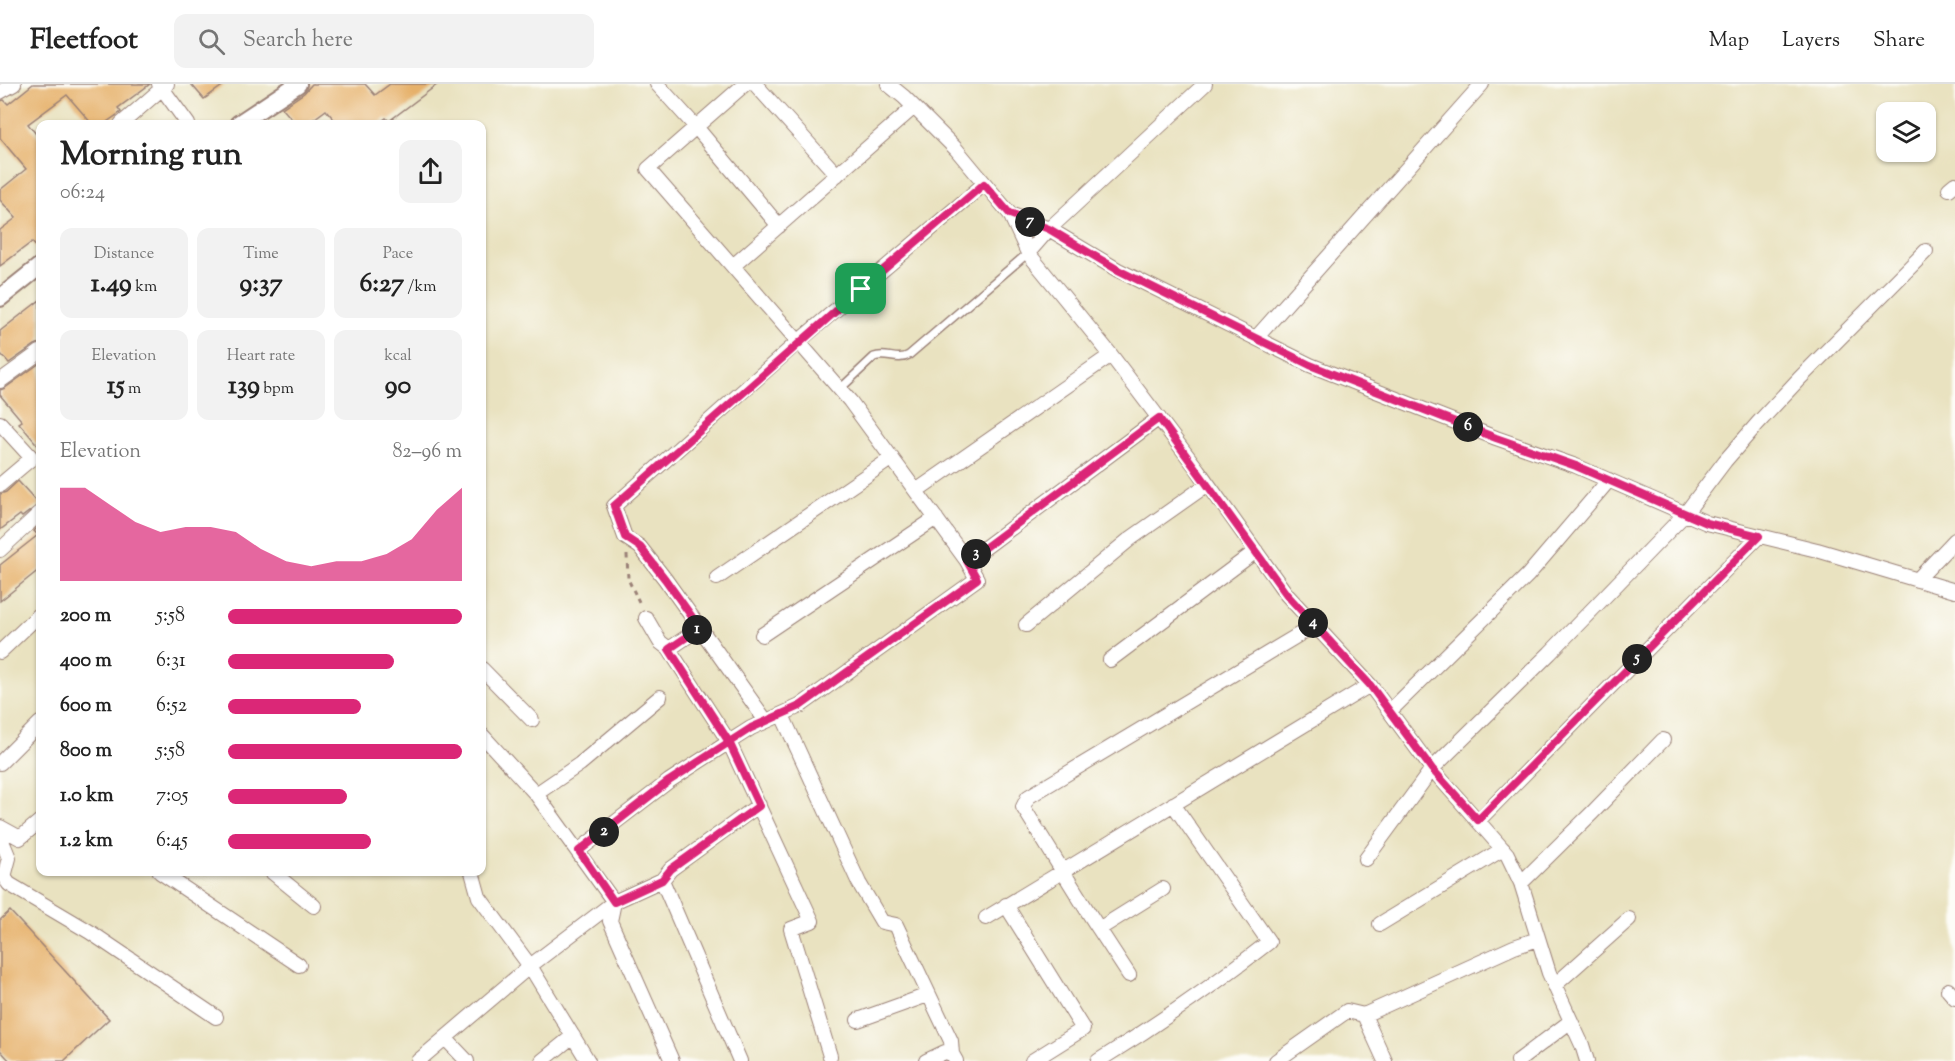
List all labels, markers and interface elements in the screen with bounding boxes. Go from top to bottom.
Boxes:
search box [174,14,594,68]
text: Fleetfoot [30,21,138,61]
icon: search [195,25,228,58]
text: Search here [243,25,353,57]
text: Map [1709,26,1749,56]
text: Layers [1782,26,1840,56]
text: Share [1873,26,1925,56]
map controls [1876,102,1936,162]
button: layers [1876,102,1936,162]
text: Morning run [60,132,242,180]
button: share [399,140,462,203]
text: 06:24 [60,179,105,208]
pin: 7 [1015,207,1045,237]
text: 7 [1026,210,1034,233]
text: Distance [94,243,154,266]
text: Time [243,243,279,266]
text: Pace [383,243,413,266]
pin [835,263,886,314]
text: 1.49 [91,266,132,303]
text: 9:37 [240,266,282,303]
text: 6:27 [360,266,404,303]
icon: arrive [844,272,877,305]
text: km [132,276,157,299]
text: /km [404,276,436,299]
text: Elevation [92,345,156,368]
text: Heart rate [227,345,295,368]
text: kcal [384,345,412,368]
text: 15 [107,368,125,405]
text: 139 [228,368,260,405]
text: 90 [385,368,411,405]
text: m [125,378,141,401]
text: bpm [260,378,294,401]
pin: 6 [1453,412,1483,442]
text: 6 [1464,415,1472,438]
text: Elevation [60,438,141,467]
text: 82–96 m [392,438,462,467]
pin: 3 [961,539,991,569]
text: 3 [973,542,979,565]
text: 200 m [60,602,111,631]
text: 5:58 [156,602,185,631]
pin: 4 [1298,608,1328,638]
text: 4 [1309,611,1317,634]
pin: 1 [682,615,712,645]
text: 1 [694,618,700,641]
pin: 5 [1622,644,1652,674]
text: 400 m [60,647,112,676]
text: 6:31 [156,647,186,676]
text: 5 [1634,647,1640,670]
text: 600 m [60,692,112,721]
text: 6:52 [156,692,187,721]
text: 800 m [60,737,112,766]
text: 5:58 [156,737,185,766]
text: 1.0 km [60,782,114,811]
text: 7:05 [156,782,188,811]
pin: 2 [589,817,619,847]
text: 2 [600,820,608,843]
text: 1.2 km [60,827,113,856]
text: 6:45 [156,827,188,856]

